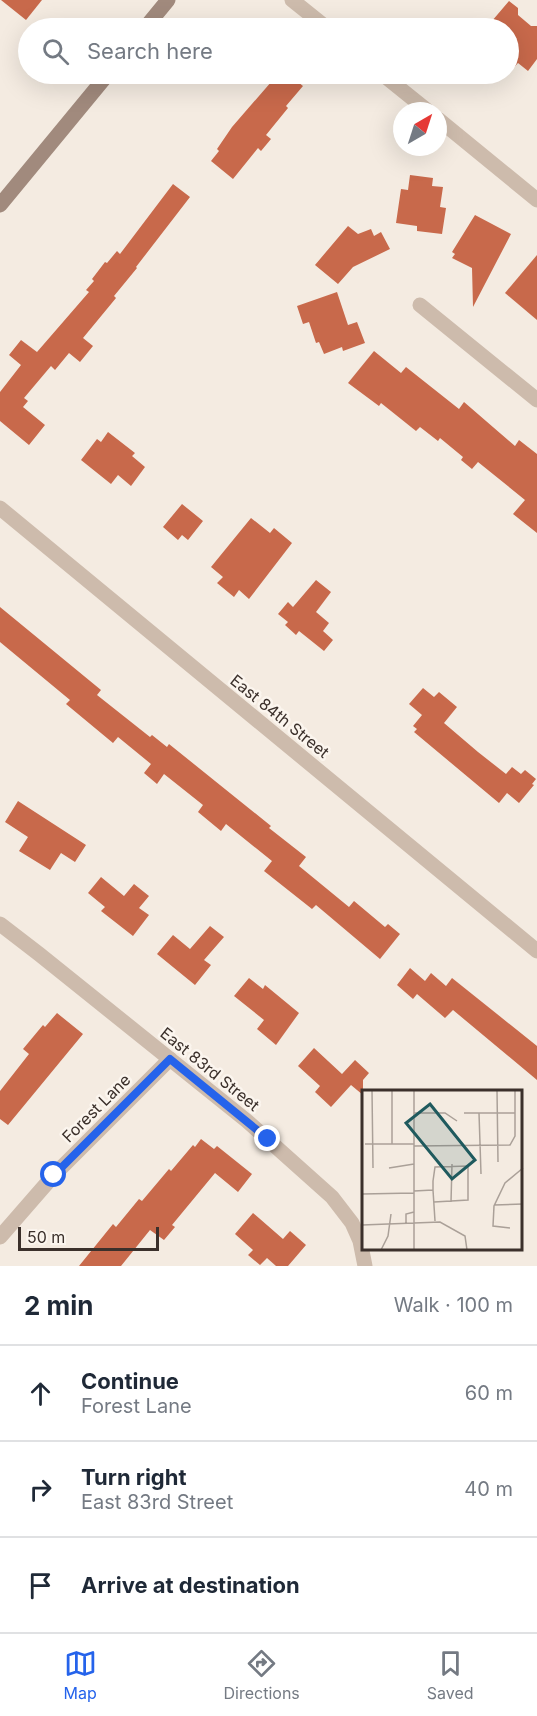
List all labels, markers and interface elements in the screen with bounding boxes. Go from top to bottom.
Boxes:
search box [18,18,519,84]
icon: search [39,35,72,68]
text: Search here [87,38,213,64]
north arrow [393,102,447,156]
street label: East 84th Street [227,670,333,762]
street label: East 83rd Street [156,1023,264,1115]
street label: Forest Lane [58,1070,134,1146]
inset map [362,1090,522,1251]
route end [254,1125,280,1151]
route start [40,1161,66,1187]
scale bar [18,1224,159,1252]
text: 50 m [27,1227,65,1247]
text: 2 min [24,1290,94,1321]
text: Walk · 100 m [394,1293,513,1317]
text: Continue [81,1368,179,1394]
icon: ahead [24,1377,57,1410]
text: 60 m [465,1381,513,1405]
text: Forest Lane [81,1394,192,1418]
text: Turn right [81,1464,187,1490]
icon: right [24,1473,57,1506]
text: 40 m [464,1477,513,1501]
text: East 83rd Street [81,1490,233,1514]
icon: arrive [24,1569,57,1602]
text: Arrive at destination [81,1572,300,1598]
tab: Map [63,1647,97,1703]
tab: Directions [224,1647,300,1703]
tab: Saved [427,1647,474,1703]

